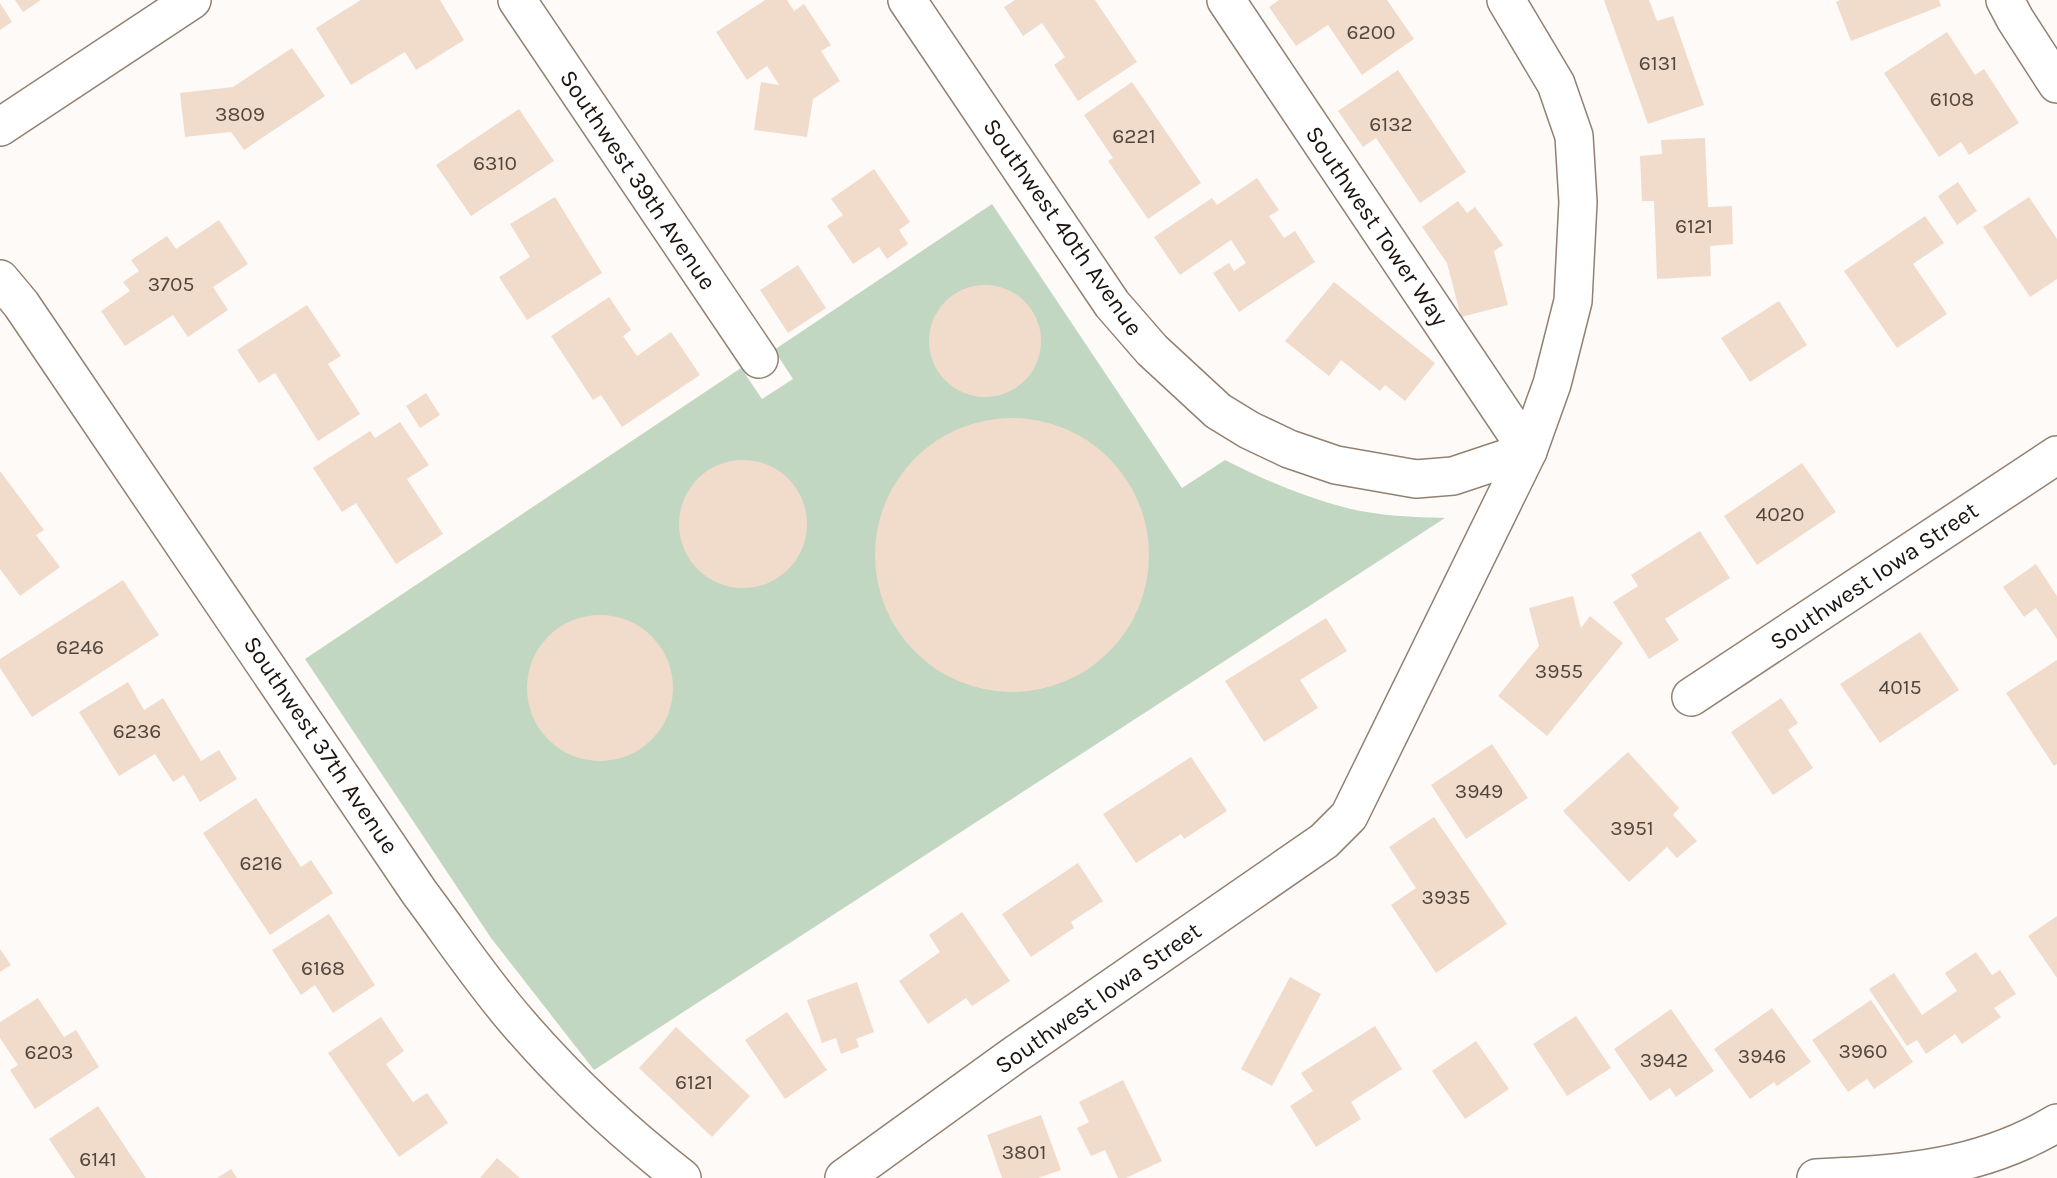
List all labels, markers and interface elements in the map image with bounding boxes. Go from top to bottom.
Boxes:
house number: 6200 [1346,20,1396,44]
house number: 6131 [1639,51,1677,75]
street label: Southwest 39th Avenue [554,65,722,295]
house number: 6108 [1930,87,1974,111]
house number: 3809 [215,102,265,126]
house number: 6132 [1369,112,1413,136]
street label: Southwest 40th Avenue [977,113,1149,341]
street label: Southwest Tower Way [1300,121,1454,331]
house number: 6221 [1112,124,1156,148]
house number: 6310 [473,151,517,175]
house number: 6121 [1675,214,1713,238]
house number: 3705 [148,272,194,296]
street label: Southwest Iowa Street [1765,496,1983,656]
house number: 4020 [1756,502,1804,526]
street label: Southwest 37th Avenue [238,631,404,859]
house number: 6246 [56,635,104,659]
house number: 3955 [1535,659,1583,683]
house number: 4015 [1879,675,1922,699]
house number: 6236 [113,719,161,743]
house number: 3949 [1455,779,1503,803]
house number: 3951 [1610,816,1654,840]
house number: 6216 [239,851,283,875]
house number: 3935 [1422,885,1470,909]
street label: Southwest Iowa Street [990,916,1206,1080]
house number: 6168 [301,956,345,980]
house number: 3960 [1838,1039,1888,1063]
house number: 6203 [24,1040,74,1064]
house number: 3946 [1738,1044,1786,1068]
house number: 3942 [1640,1048,1688,1072]
house number: 6121 [675,1070,713,1094]
house number: 3801 [1002,1140,1046,1164]
house number: 6141 [79,1147,117,1171]

